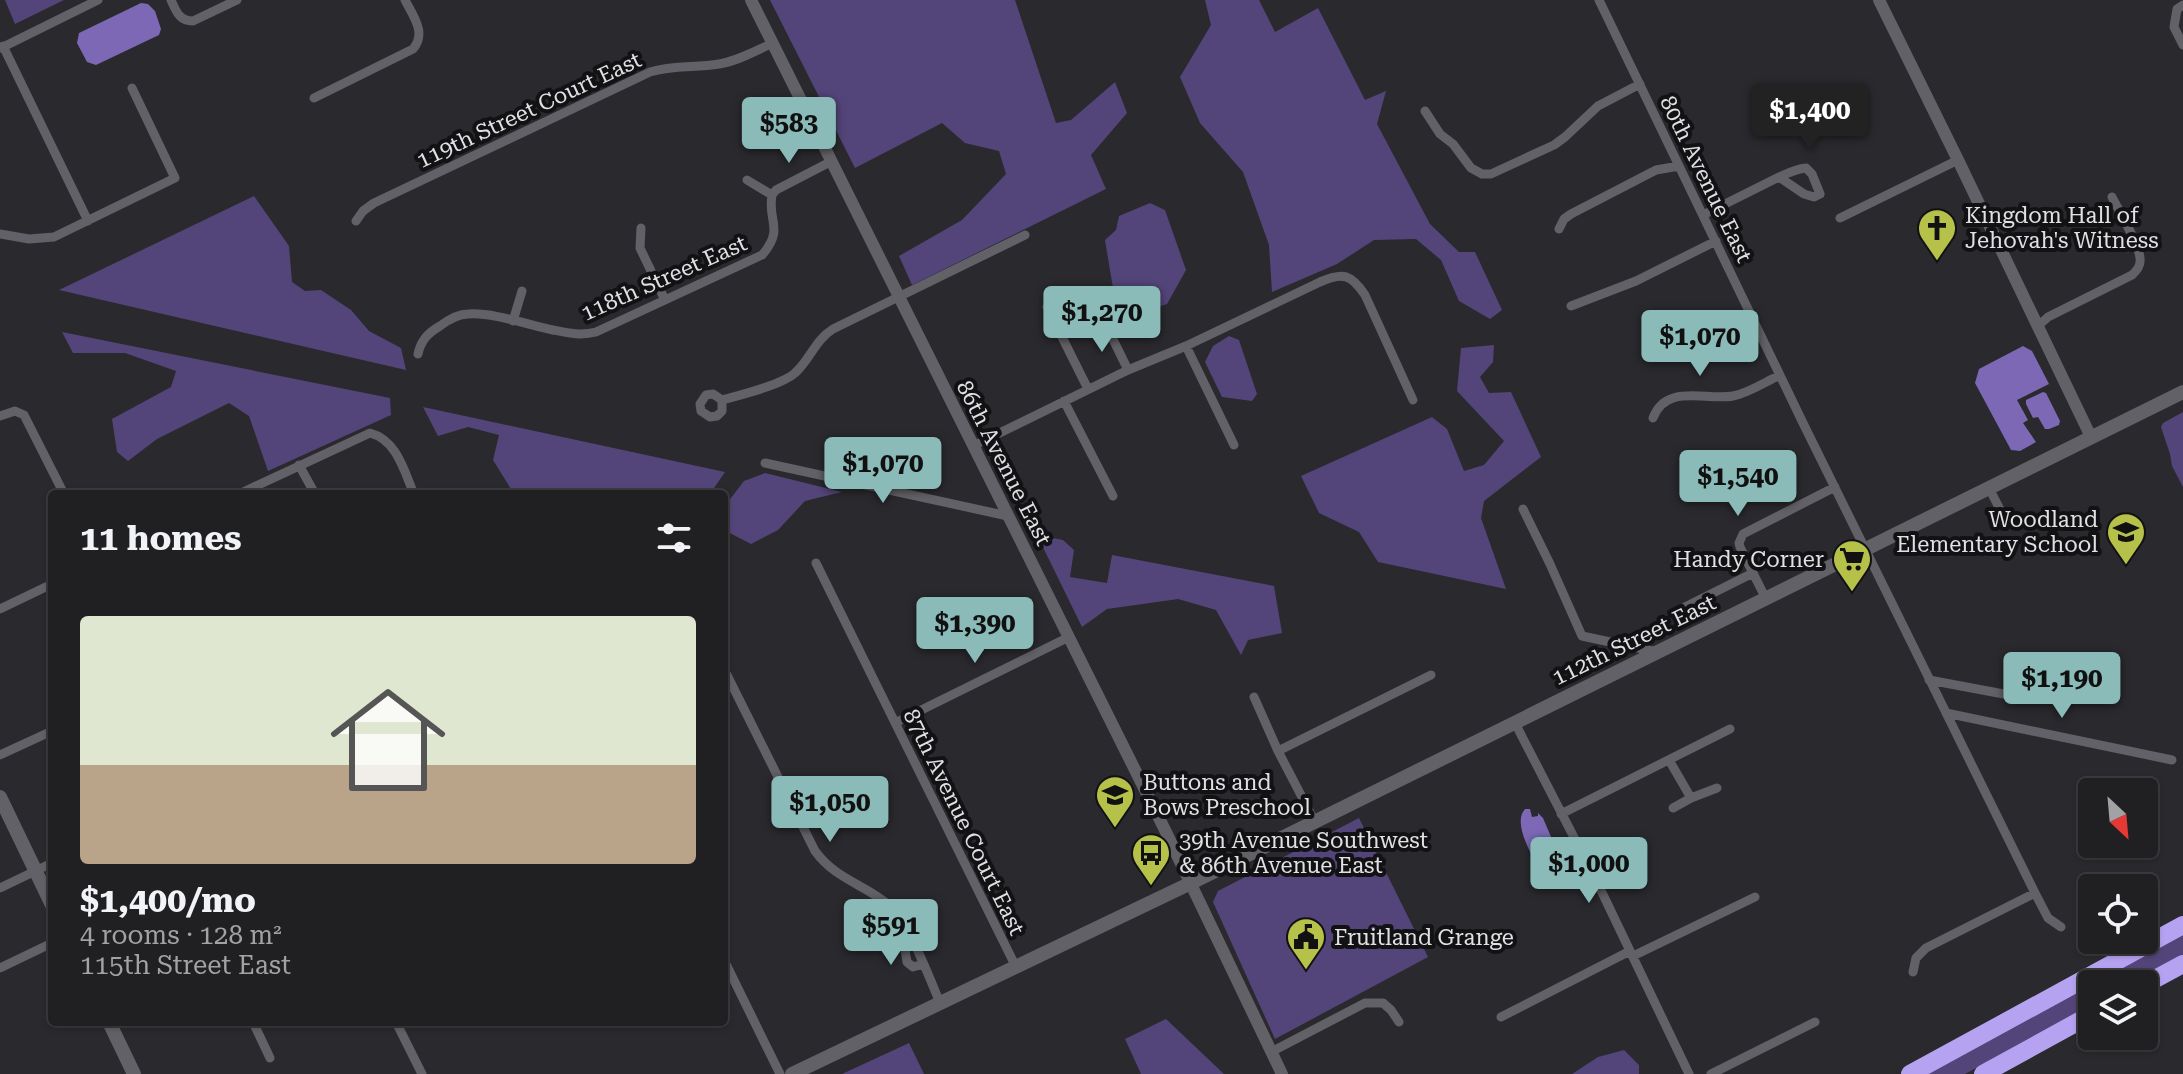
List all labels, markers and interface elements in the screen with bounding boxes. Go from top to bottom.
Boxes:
street label: 119th Street Court East [413,47,645,173]
pin: $1,400 [1745,84,1875,152]
street label: 80th Avenue East [1655,92,1757,266]
text: $1,400 [1769,95,1851,125]
pin: $583 [742,97,836,165]
text: $583 [760,108,818,138]
place label: Kingdom Hall of Jehovah's Witness [1965,203,2159,253]
church icon: Kingdom Hall of Jehovah's Witness [1916,207,1958,262]
street label: 118th Street East [577,230,751,326]
pin: $1,270 [1037,286,1167,354]
text: $1,270 [1061,297,1143,327]
pin: $1,070 [1635,310,1765,378]
text: $1,070 [1659,321,1741,351]
street label: 86th Avenue East [952,376,1056,550]
pin: $1,070 [818,437,948,505]
text: $1,070 [842,448,924,478]
pin: $1,540 [1673,450,1803,518]
text: $1,540 [1697,461,1779,491]
place label: Woodland Elementary School [1896,507,2098,557]
school or university icon: Woodland Elementary School [2105,511,2147,566]
icon: filters [652,516,696,560]
text: 11 homes [80,518,242,558]
supermarket icon: Handy Corner [1831,538,1873,593]
place label: Handy Corner [1673,547,1824,572]
street label: 112th Street East [1548,590,1720,690]
pin: $1,390 [910,597,1040,665]
text: $1,390 [934,608,1016,638]
pin: $1,190 [1997,652,2127,720]
text: $1,190 [2021,663,2103,693]
icon: home [316,668,460,812]
street label: 87th Avenue Court East [898,705,1030,939]
place label: Buttons and Bows Preschool [1143,770,1311,820]
school or university icon: Buttons and Bows Preschool [1094,774,1136,829]
pin: $1,050 [765,776,895,844]
north arrow [2078,778,2158,858]
map controls [2078,778,2158,1050]
text: $1,050 [789,787,871,817]
place label: 39th Avenue Southwest & 86th Avenue East [1179,828,1428,878]
bus stop icon: 39th Avenue Southwest & 86th Avenue East [1130,832,1172,887]
pin: $1,000 [1524,837,1654,905]
text: $1,000 [1548,848,1630,878]
button: locate [2078,874,2158,954]
text: $1,400/mo [80,880,256,920]
pin: $591 [844,899,938,967]
text: $591 [862,910,920,940]
public building icon: Fruitland Grange [1285,916,1327,971]
text: 4 rooms · 128 m² [80,920,282,950]
place label: Fruitland Grange [1334,925,1514,950]
text: 115th Street East [80,950,291,980]
button: layers [2078,970,2158,1050]

